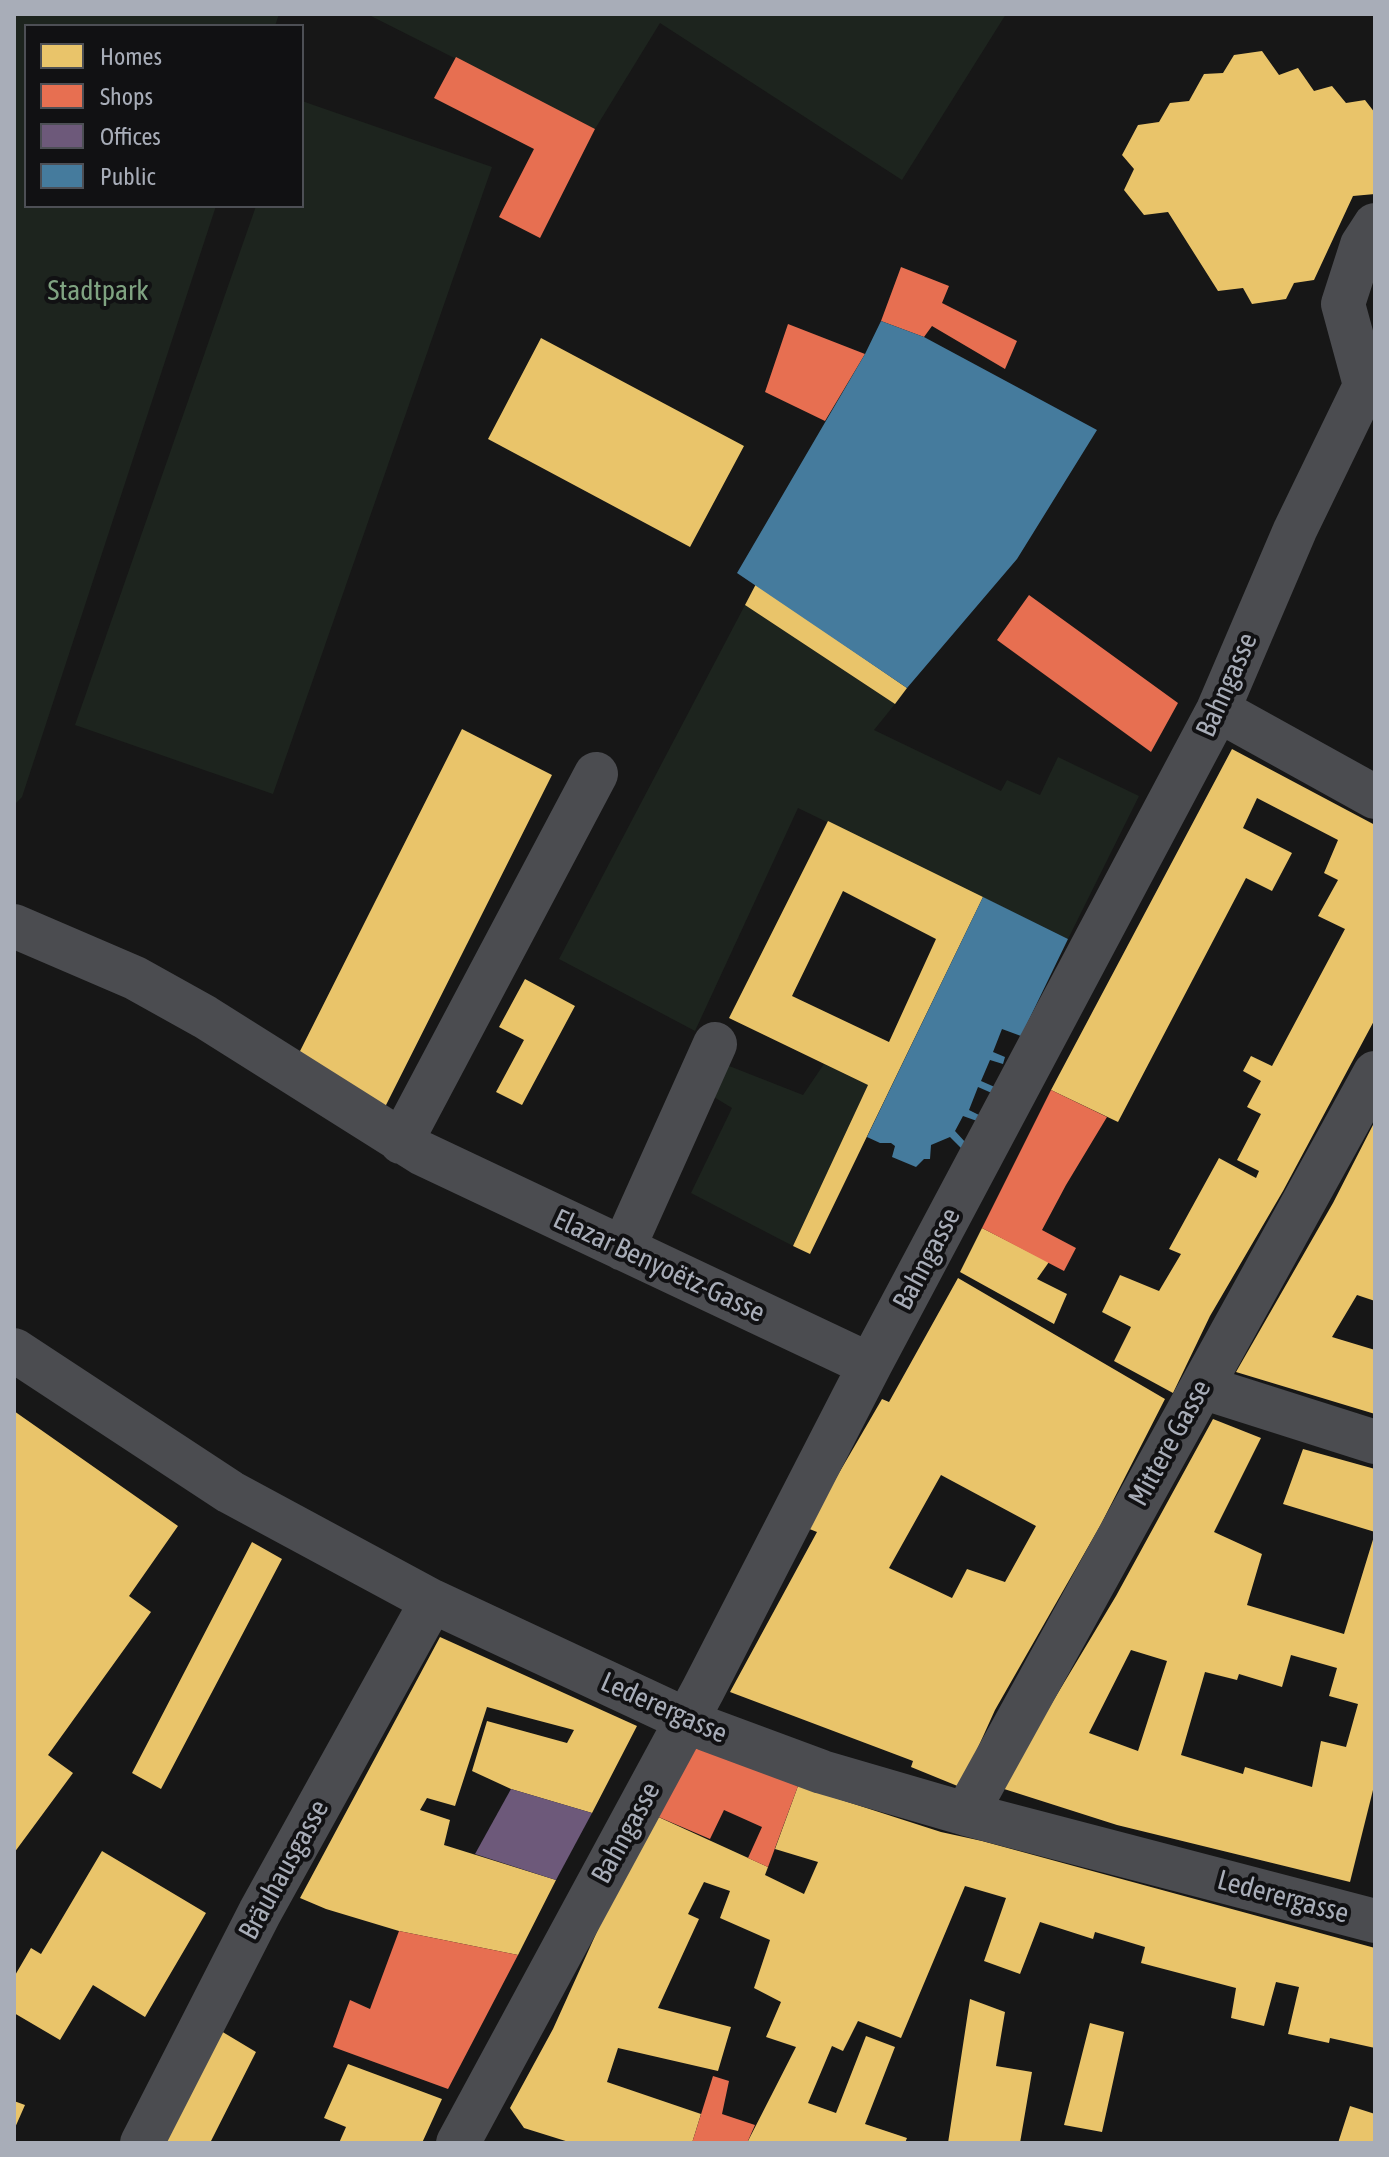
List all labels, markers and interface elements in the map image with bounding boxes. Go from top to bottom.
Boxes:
legend [24,24,304,208]
text: Homes [100,43,162,70]
text: Shops [100,83,153,110]
text: Offices [100,123,161,150]
text: Public [100,163,156,190]
park label: Stadtpark [47,274,149,308]
street label: Bahngasse [1189,628,1265,742]
street label: Elazar Benyoëtz-Gasse [548,1202,770,1330]
street label: Bahngasse [886,1202,968,1316]
street label: Mittere Gasse [1122,1374,1218,1512]
street label: Lederergasse [596,1665,732,1751]
street label: Bahngasse [585,1777,667,1889]
street label: Bräuhausgasse [232,1794,336,1946]
street label: Lederergasse [1214,1863,1352,1931]

